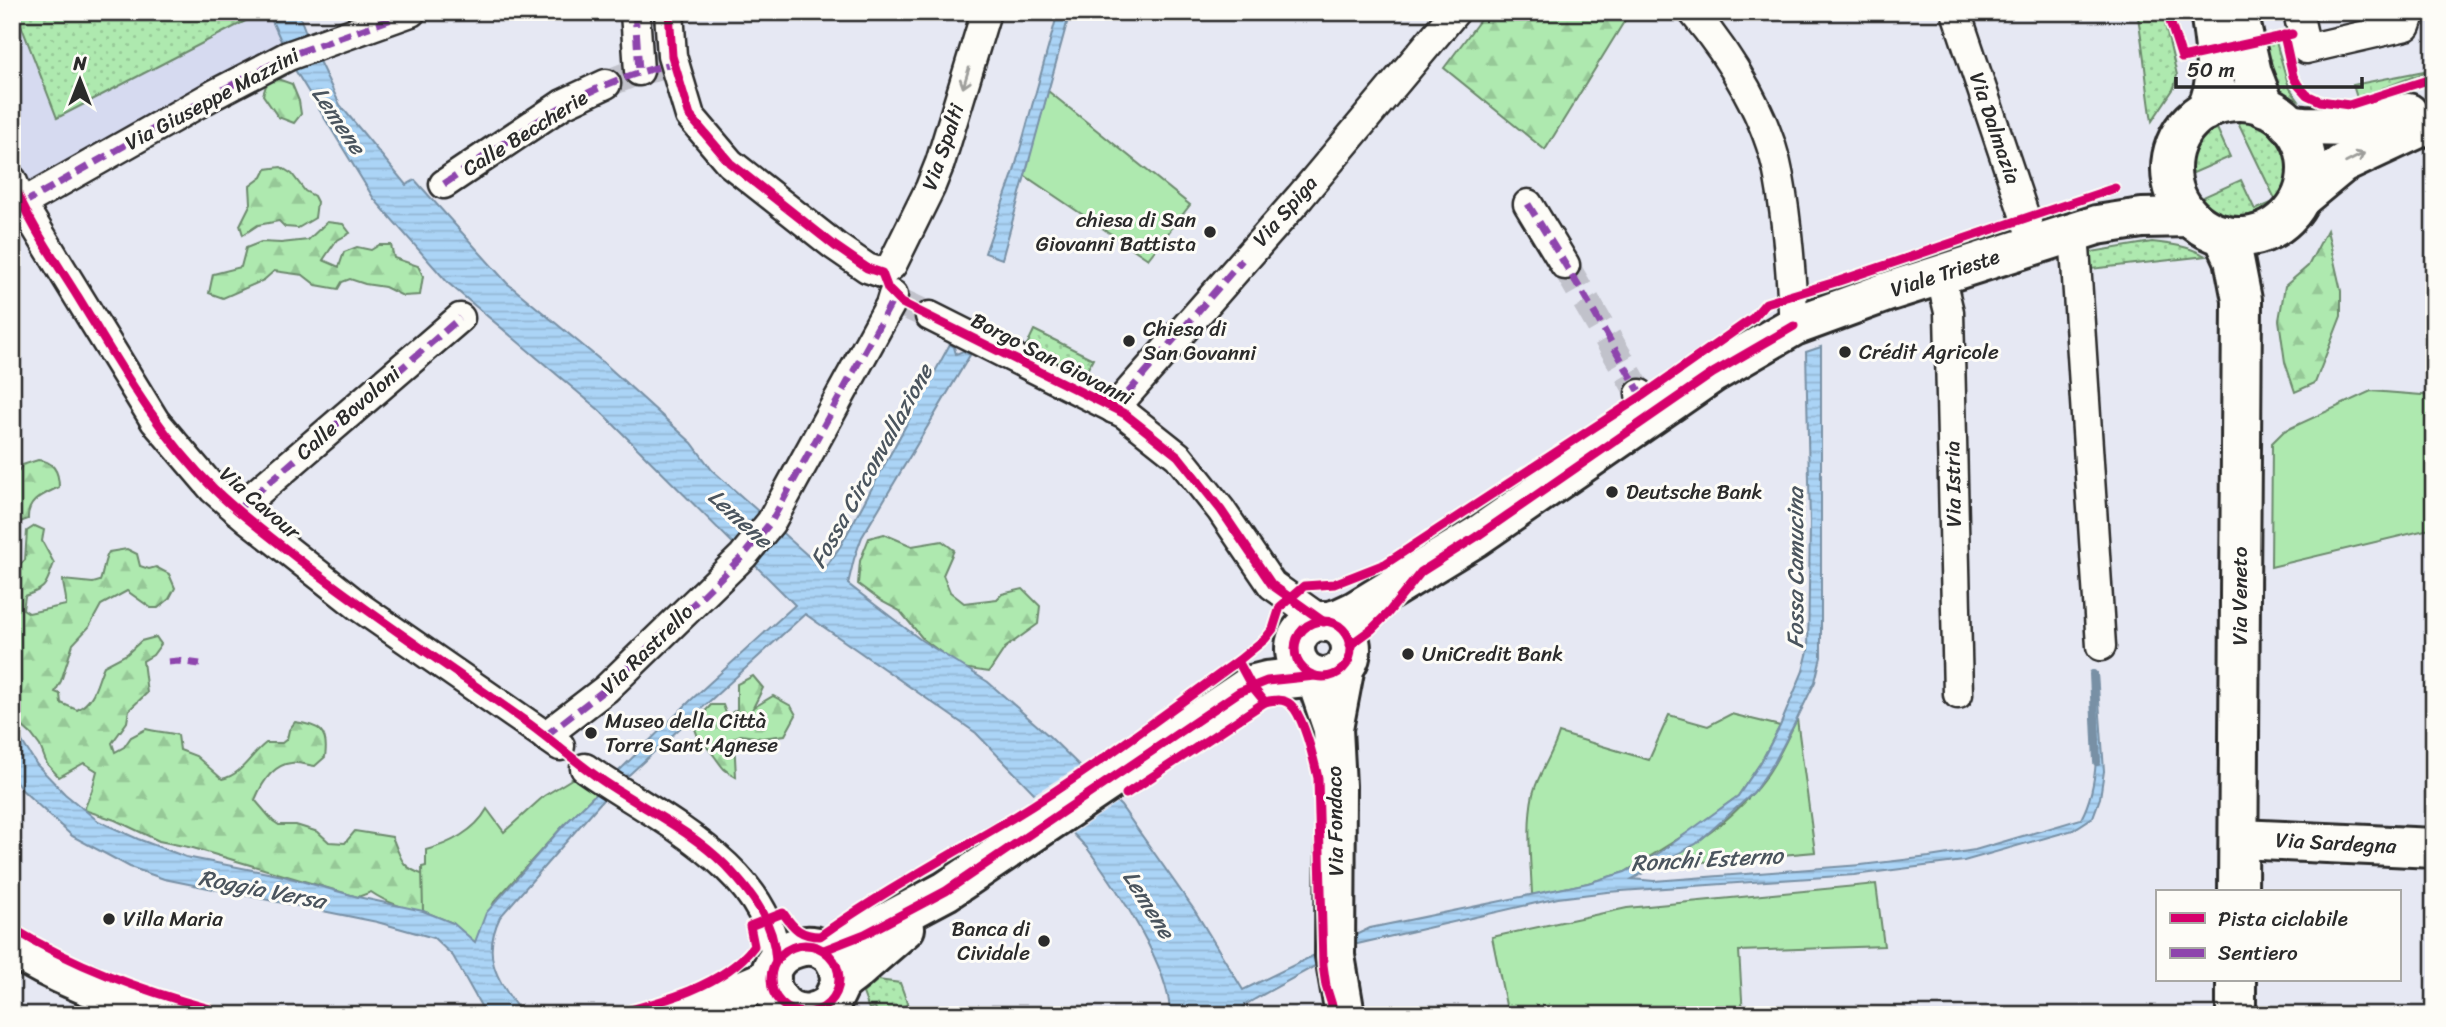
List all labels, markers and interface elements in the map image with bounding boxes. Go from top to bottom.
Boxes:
street label: Via Giuseppe Mazzini [118,36,307,161]
north arrow [46,46,116,116]
scale bar [2176,46,2362,90]
text: N [72,47,87,80]
text: 50 m [2187,51,2235,89]
one-way arrow [958,66,971,88]
street label: Via Dalmazia [1958,67,2032,190]
water label: Lemene [301,78,378,165]
street label: Calle Beccherie [454,79,596,187]
street label: Via Spalti [910,97,976,195]
one-way arrow [2344,150,2365,164]
street label: Via Spiga [1243,166,1328,256]
place label: chiesa di San Giovanni Battista [1036,201,1196,263]
marker: chiesa di San Giovanni Battista [1202,224,1218,240]
street label: Viale Trieste [1886,238,2004,308]
street label: Borgo San Giovanni [964,302,1141,417]
place label: Chiesa di San Govanni [1143,310,1257,372]
marker: Chiesa di San Govanni [1121,333,1137,349]
place label: Crédit Agricole [1859,333,1999,371]
marker: Crédit Agricole [1837,344,1853,360]
street label: Calle Bovoloni [287,355,410,470]
water label: Fossa Circonvallazione [798,355,946,576]
street label: Via Istria [1933,440,1973,528]
street label: Via Cavour [210,456,311,550]
place label: Deutsche Bank [1626,473,1763,511]
water label: Lemene [698,478,783,560]
marker: Deutsche Bank [1604,484,1620,500]
water label: Fossa Camucina [1775,485,1816,648]
street label: Via Veneto [2221,546,2259,645]
street label: Via Rastrello [591,594,703,704]
place label: UniCredit Bank [1422,635,1563,673]
marker: UniCredit Bank [1400,646,1416,662]
place label: Museo della Città Torre Sant'Agnese [605,702,778,764]
marker: Museo della Città Torre Sant'Agnese [583,725,599,741]
street label: Via Fondaco [1315,765,1355,876]
street label: Via Sardegna [2275,821,2398,865]
water label: Ronchi Esterno [1630,835,1786,884]
water label: Roggia Versa [195,857,332,922]
water label: Lemene [1111,861,1187,949]
legend [2156,890,2400,982]
place label: Villa Maria [123,900,223,938]
text: Pista ciclabile [2218,900,2348,938]
place label: Banca di Cividale [952,910,1031,972]
marker: Villa Maria [101,911,117,927]
marker: Banca di Cividale [1036,933,1052,949]
text: Sentiero [2218,934,2298,972]

